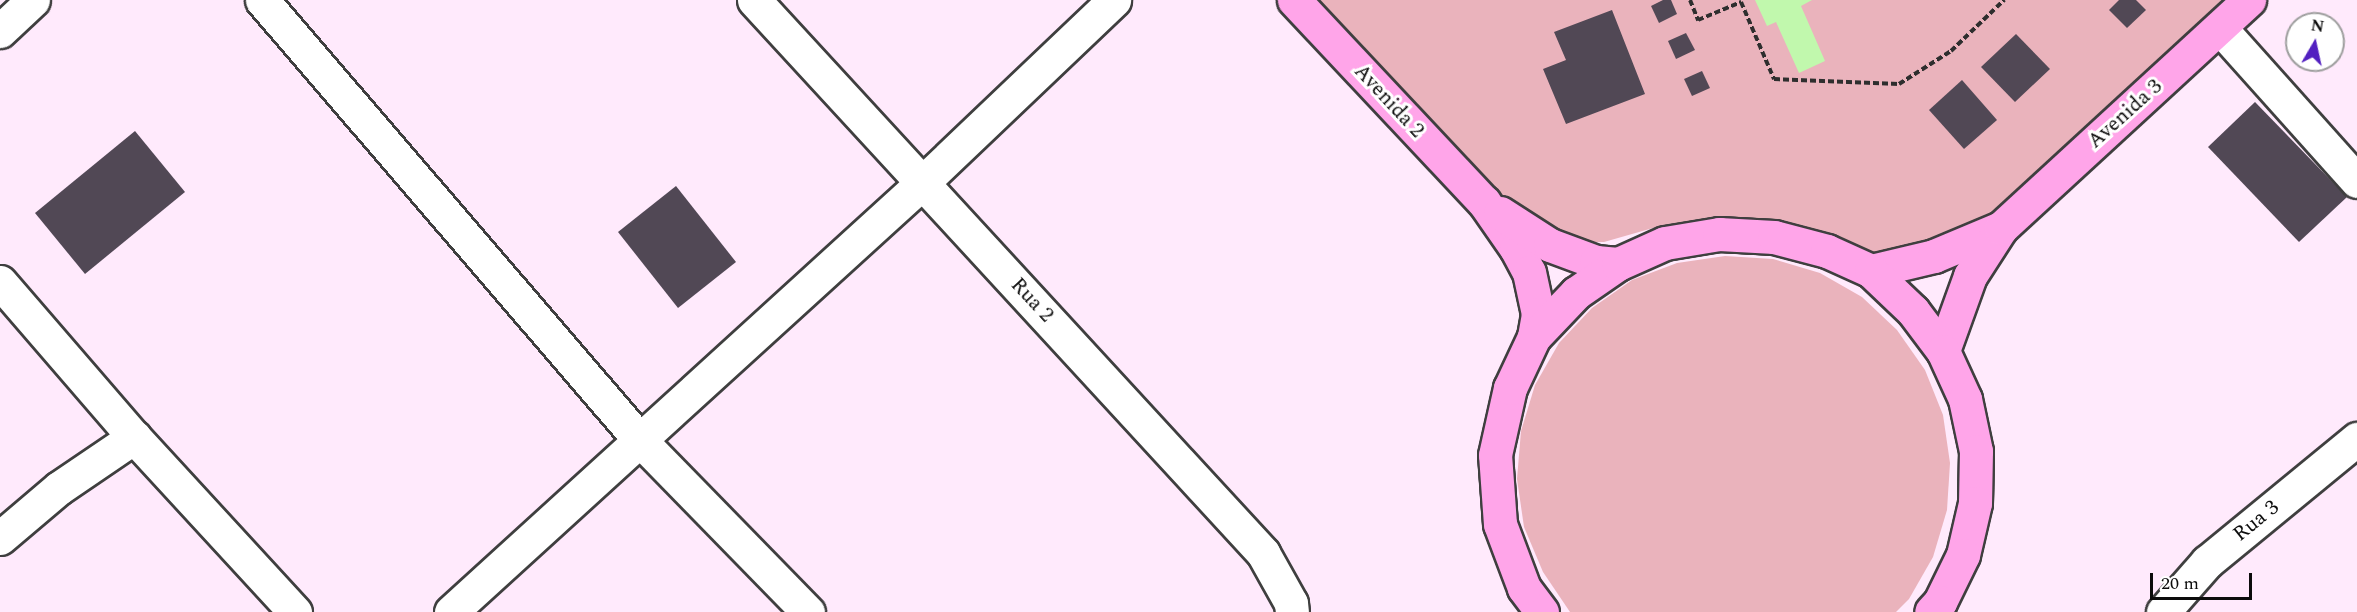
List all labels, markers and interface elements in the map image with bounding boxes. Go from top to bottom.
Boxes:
north arrow [2285,12,2345,72]
text: N [2309,13,2326,39]
street label: Avenida 2 [1349,59,1429,143]
street label: Avenida 3 [2083,74,2167,154]
street label: Rua 2 [1005,273,1059,327]
street label: Rua 3 [2228,495,2284,547]
scale bar [2153,561,2255,599]
text: 20 m [2161,570,2199,597]

